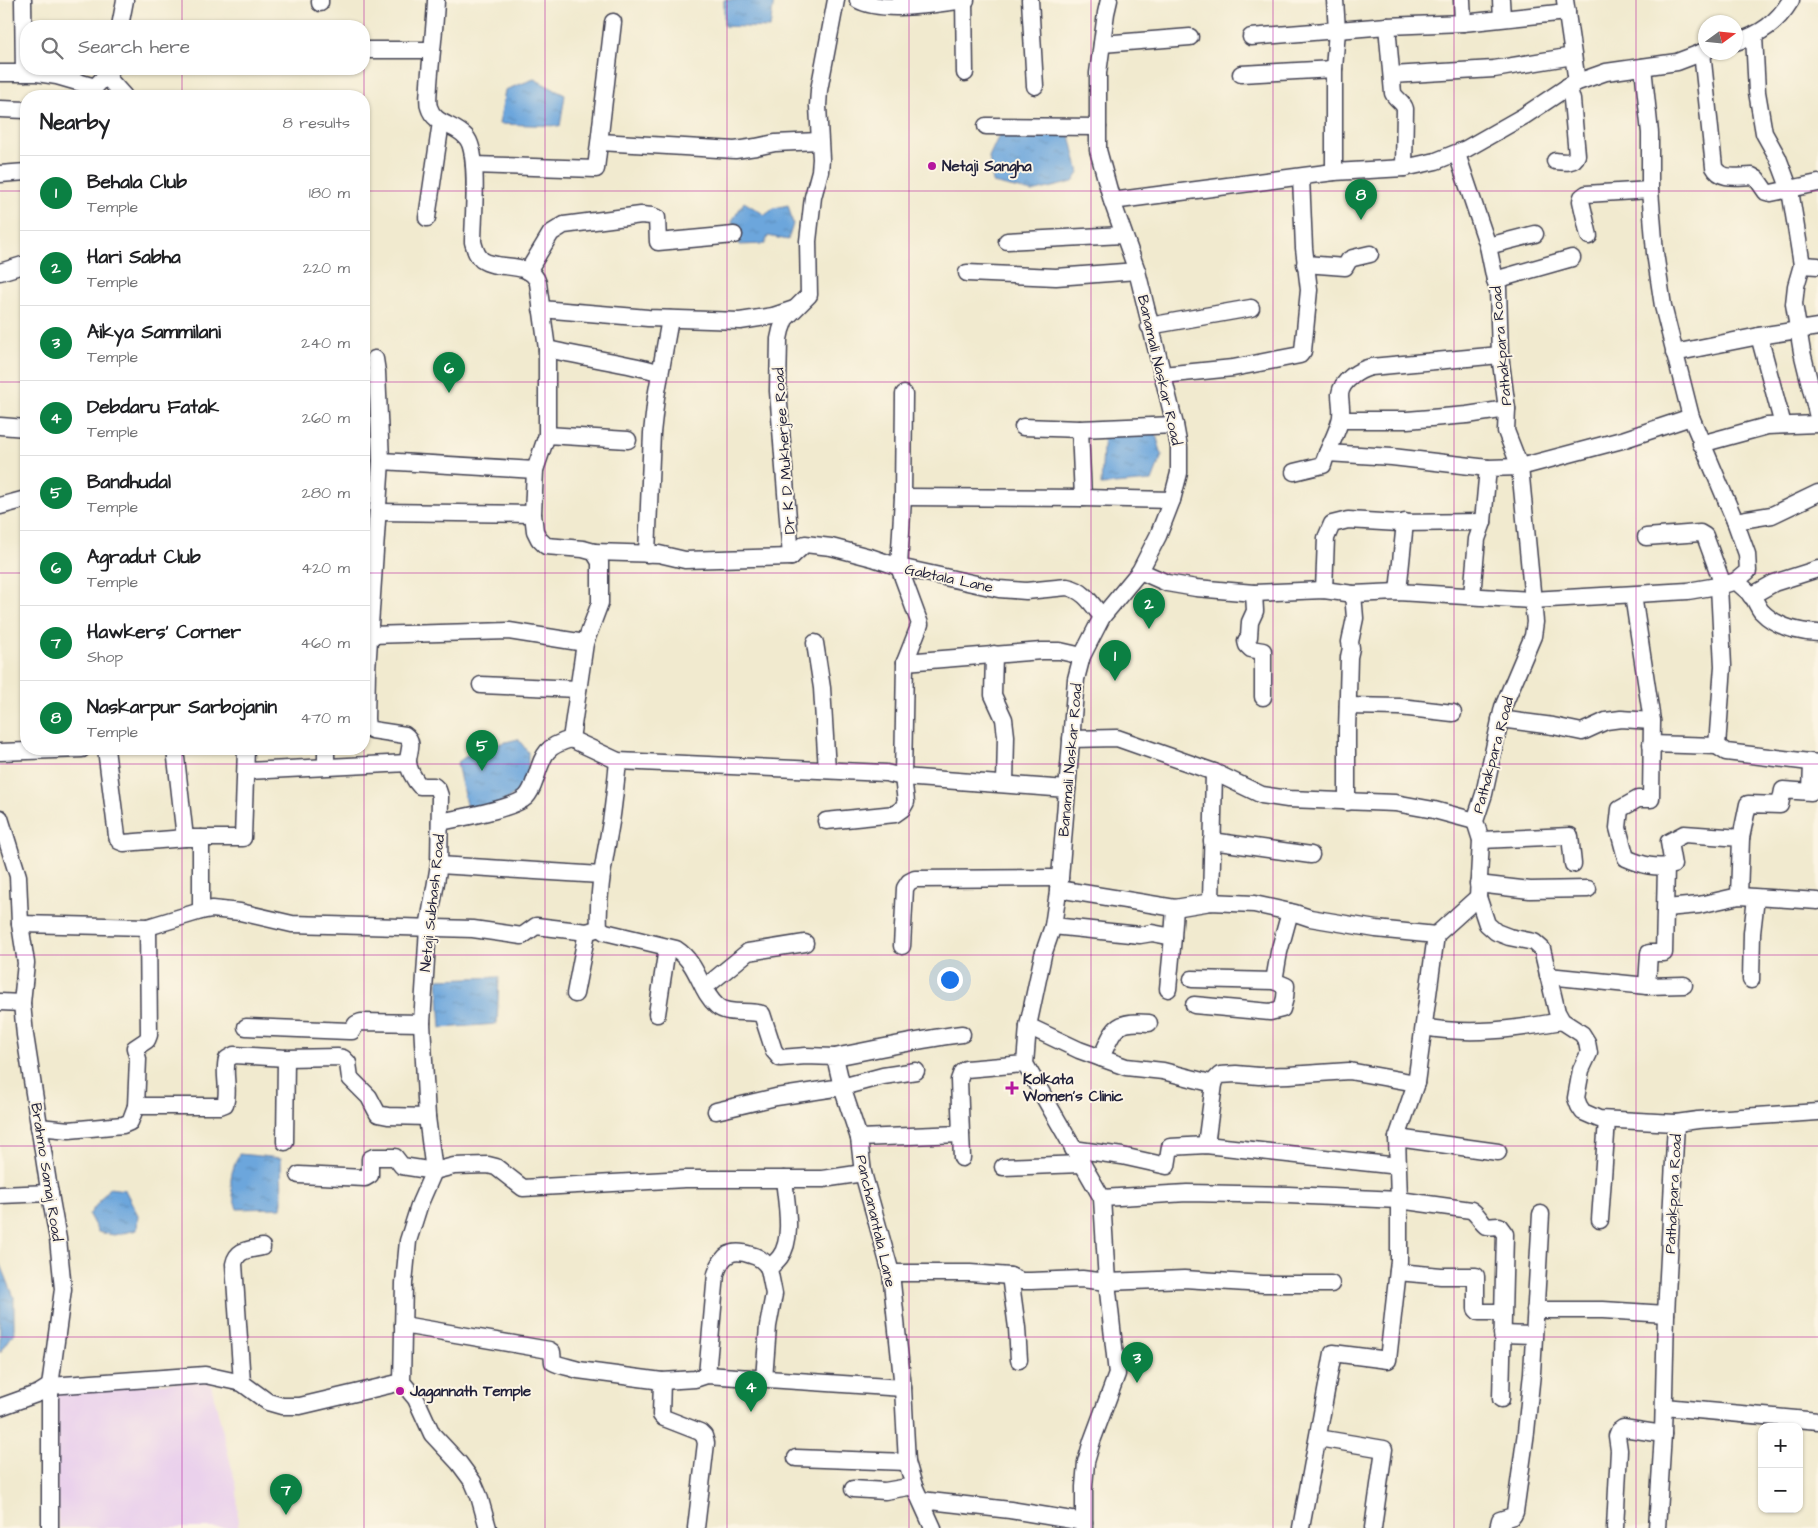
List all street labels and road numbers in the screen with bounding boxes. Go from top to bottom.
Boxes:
street label: Pathakpara Road [1486,285,1517,407]
street label: Banamali Naskar Road [1132,293,1187,448]
street label: Dr K D Mukherjee Road [768,367,801,535]
street label: Gabtala Lane [903,559,995,598]
street label: Banamali Naskar Road [1053,682,1088,837]
street label: Pathakpara Road [1468,694,1519,816]
street label: Netaji Subhash Road [415,833,450,973]
street label: Brahmo Samaj Road [25,1101,68,1243]
street label: Pathakpara Road [1660,1133,1687,1254]
street label: Panchanantala Lane [850,1153,901,1289]

